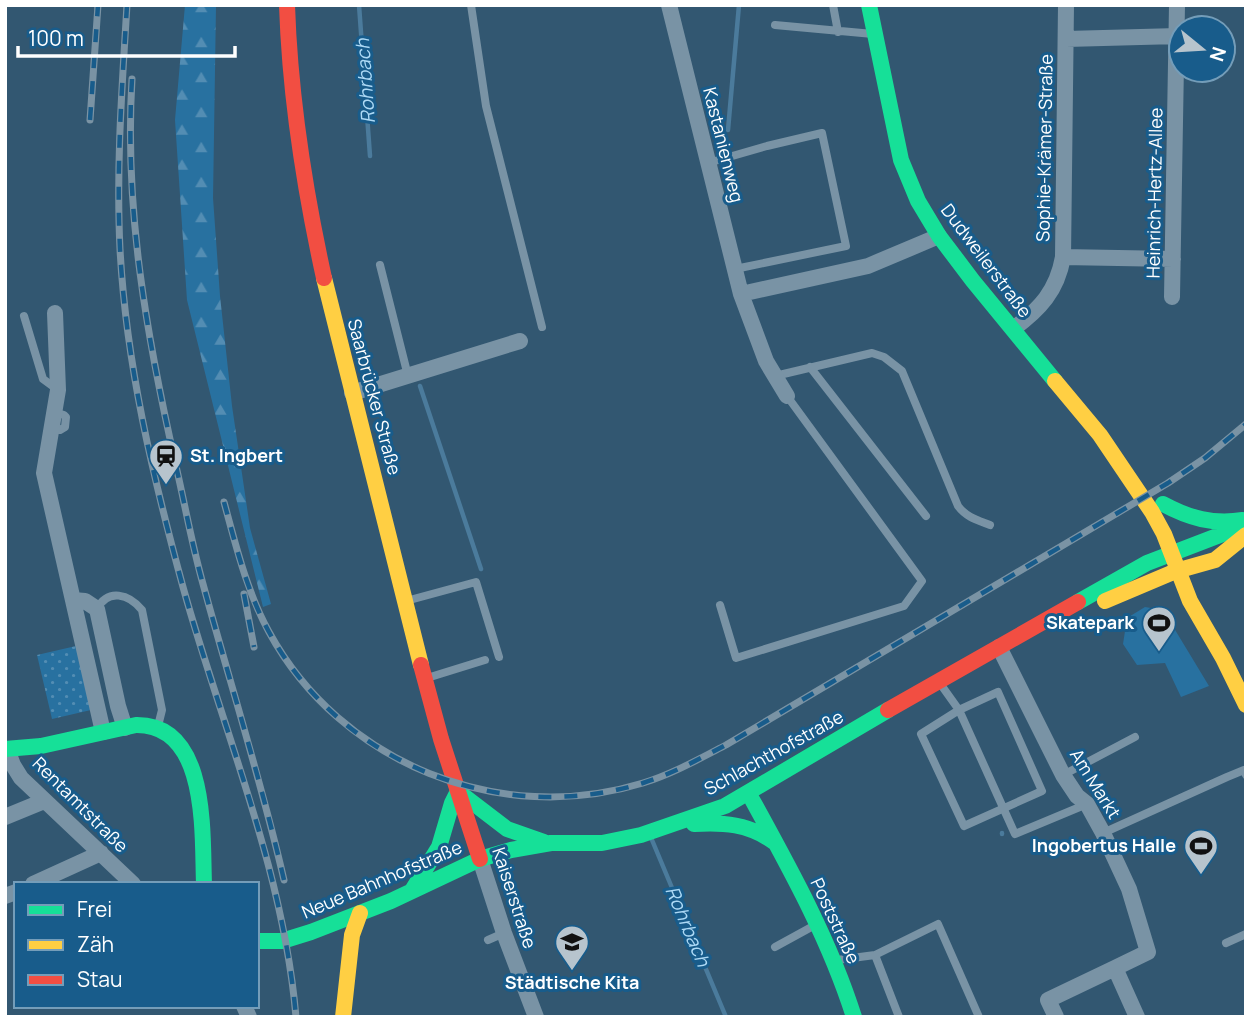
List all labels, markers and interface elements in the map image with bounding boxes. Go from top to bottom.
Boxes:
scale bar [18,14,234,58]
north arrow [1167,14,1237,84]
text: 100 m [28,24,84,52]
water label: Rohrbach [349,37,381,124]
text: N [1204,44,1233,65]
street label: Sophie-Krämer-Straße [1030,54,1058,242]
street label: Kastanienweg [698,85,750,205]
street label: Heinrich-Hertz-Allee [1141,107,1167,279]
street label: Dudweilerstraße [936,199,1037,322]
street label: Saarbrücker Straße [343,316,407,477]
station icon: St. Ingbert [147,437,185,486]
place label: St. Ingbert [190,443,283,467]
sports icon: Skatepark [1140,604,1178,653]
place label: Skatepark [1046,610,1135,634]
street label: Schlachthofstraße [700,704,847,800]
street label: Am Markt [1065,744,1127,823]
street label: Rentamtstraße [28,751,134,857]
sports icon: Ingobertus Halle [1182,827,1220,876]
place label: Ingobertus Halle [1032,833,1176,857]
street label: Neue Bahnhofstraße [298,834,465,924]
street label: Kaiserstraße [487,844,543,951]
street label: Poststraße [806,874,866,967]
legend [14,882,259,1008]
water label: Rohrbach [659,882,717,971]
text: Frei [77,895,112,923]
school or university icon: Städtische Kita [553,923,591,972]
text: Zäh [77,930,114,958]
text: Stau [77,965,123,993]
place label: Städtische Kita [505,970,639,994]

